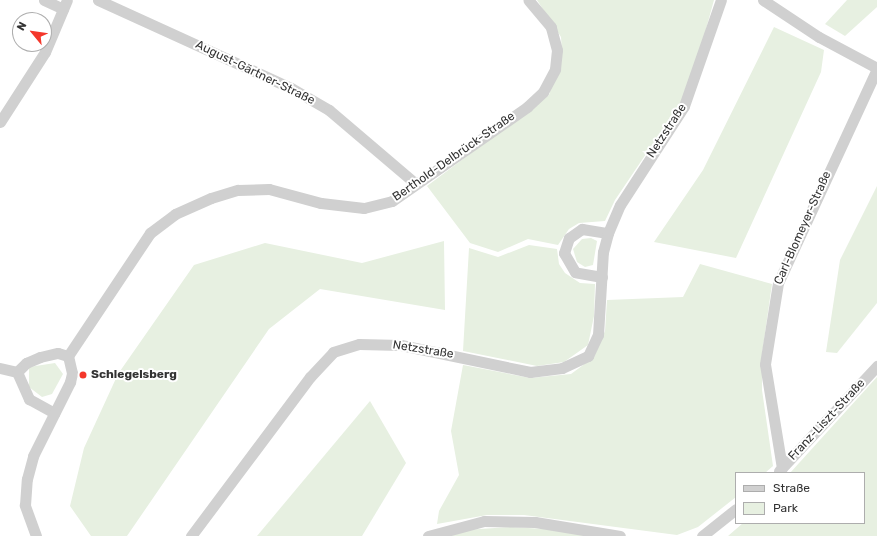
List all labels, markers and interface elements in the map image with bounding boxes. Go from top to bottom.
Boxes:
north arrow [12,12,52,52]
text: N [14,20,30,33]
street label: August-Gärtner-Straße [193,38,317,108]
street label: Netzstraße [644,101,690,161]
street label: Berthold-Delbrück-Straße [390,109,518,205]
street label: Carl-Blomeyer-Straße [771,169,835,287]
street label: Netzstraße [392,338,454,362]
place label: Schlegelsberg [91,368,177,382]
marker: Schlegelsberg [78,370,88,380]
street label: Franz-Liszt-Straße [786,376,868,464]
legend [735,472,865,524]
text: Straße [773,481,810,495]
text: Park [773,501,798,515]

